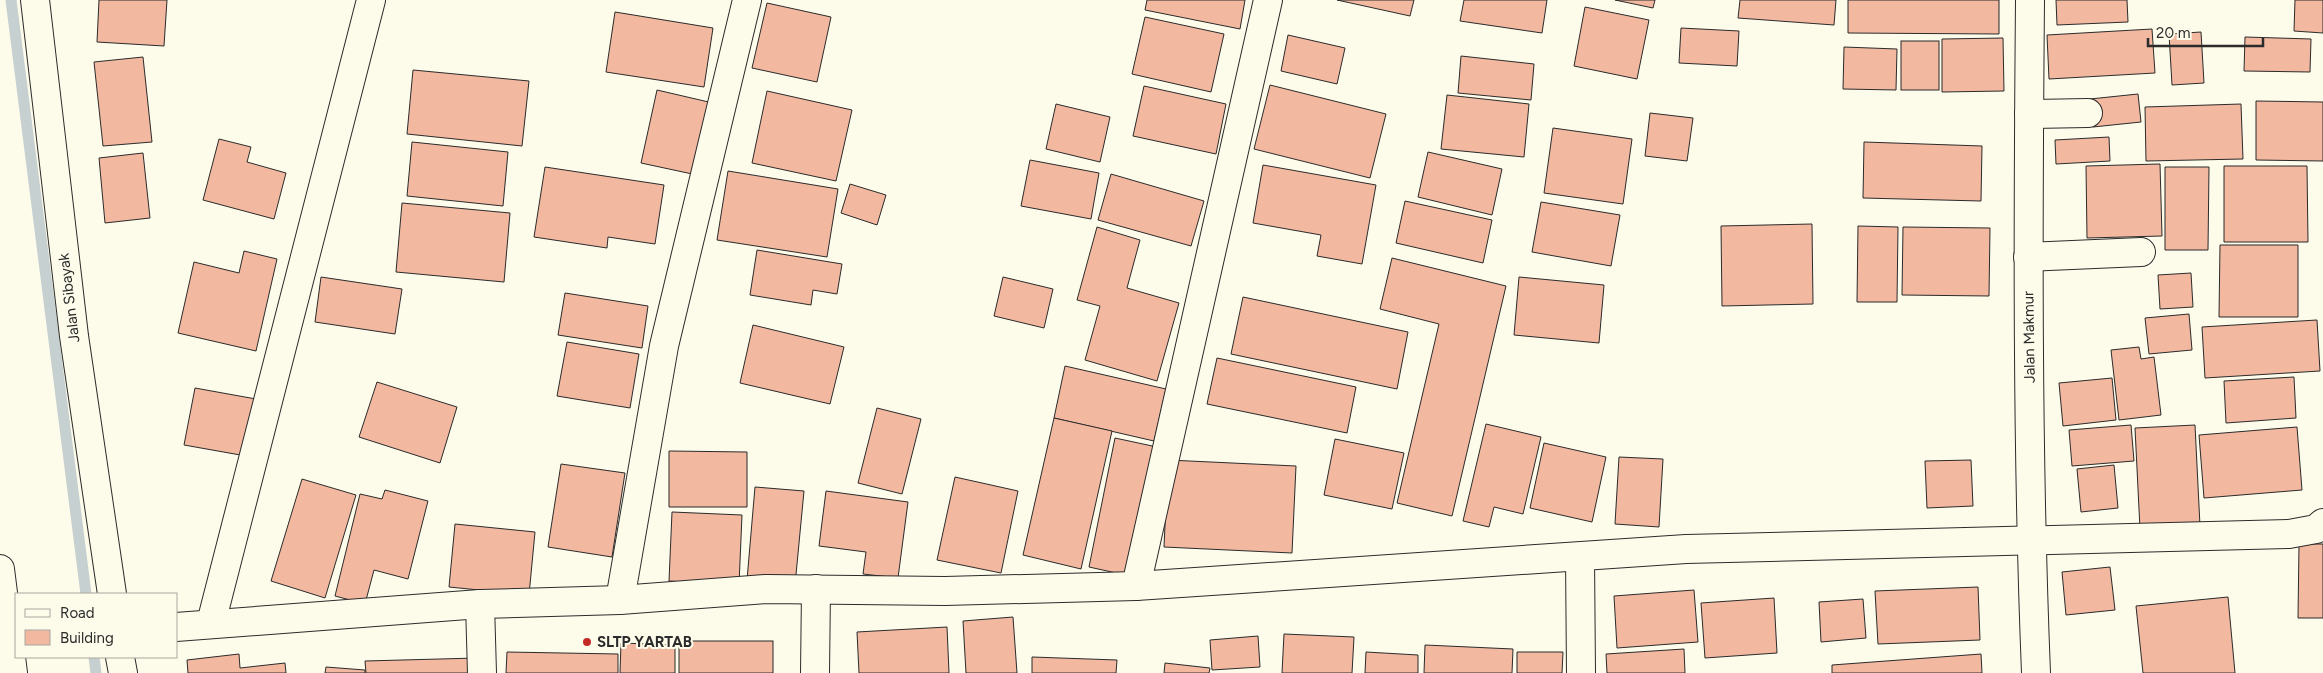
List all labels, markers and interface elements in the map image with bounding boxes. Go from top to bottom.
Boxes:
scale bar [2148,15,2263,47]
text: 20 m [2156,24,2190,42]
street label: Jalan Sibayak [54,251,83,344]
street label: Jalan Makmur [2019,291,2039,383]
legend [15,593,178,658]
text: Road [60,604,95,622]
text: Building [60,629,114,647]
place label: SLTP YARTAB [597,633,692,651]
marker: SLTP YARTAB [581,636,593,648]

